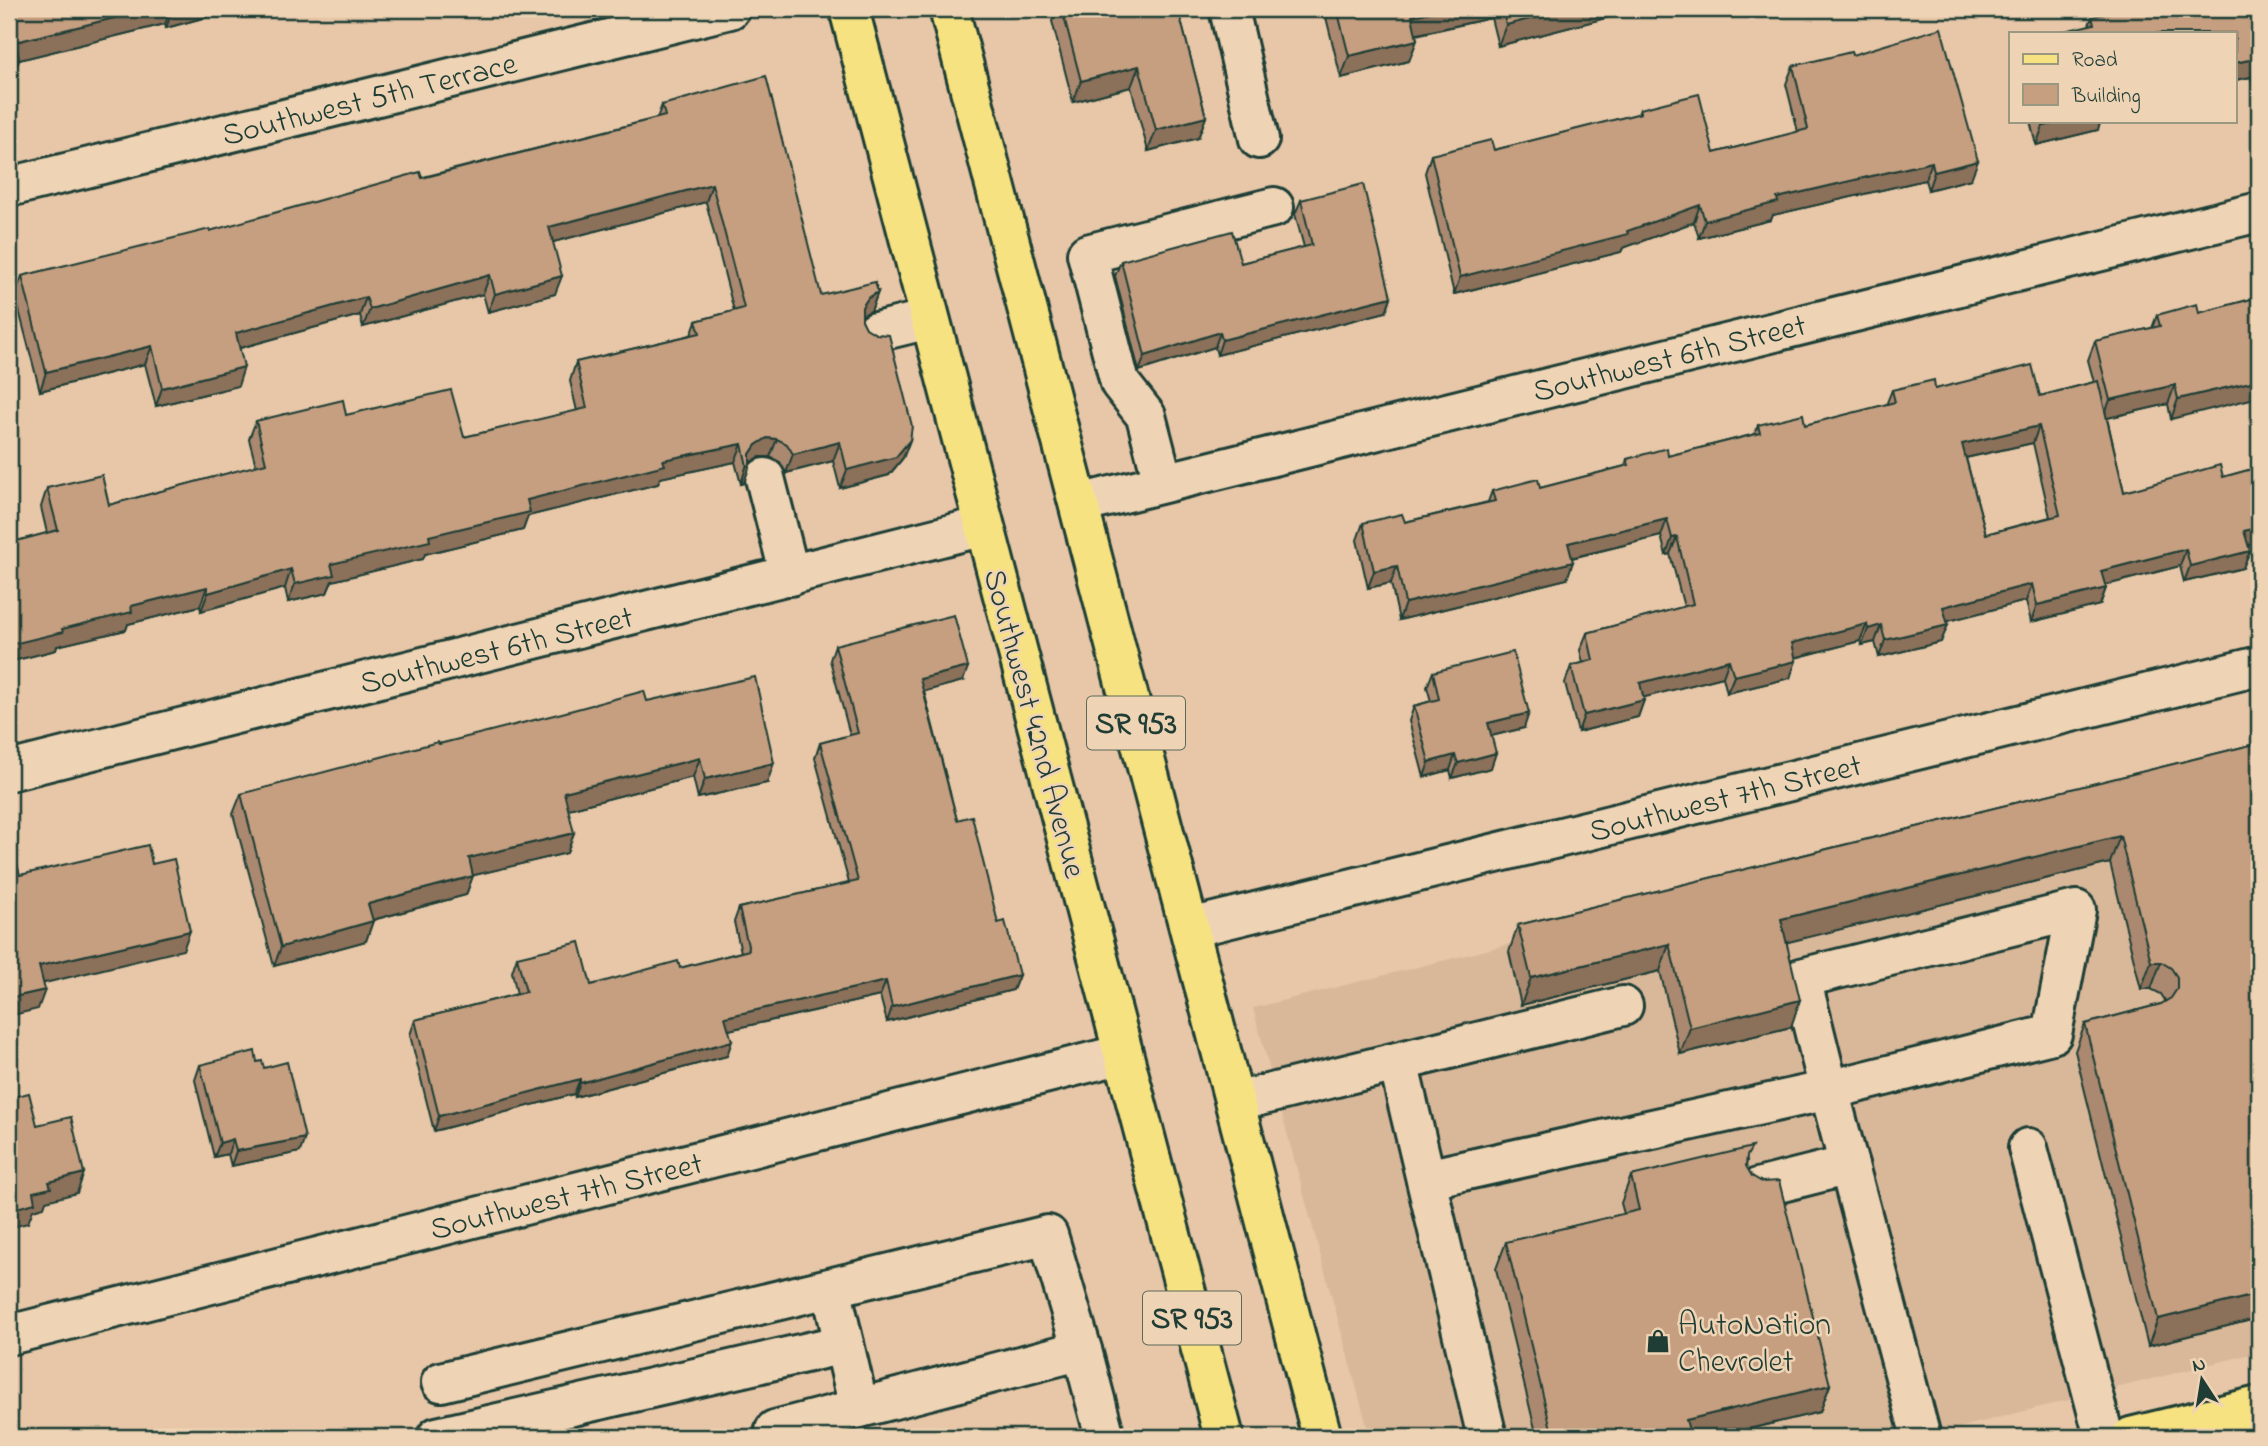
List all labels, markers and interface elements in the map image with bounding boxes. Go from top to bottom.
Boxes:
legend [2009,32,2236,122]
street label: Southwest 5th Terrace [217,42,523,161]
text: Road [2072,46,2118,76]
text: Building [2071,82,2141,114]
street label: Southwest 6th Street [1528,304,1812,417]
street label: Southwest 42nd Avenue [969,564,1097,884]
street label: Southwest 6th Street [355,596,639,709]
road number: SR 953 [1087,696,1185,750]
street label: Southwest 7th Street [1585,744,1867,857]
street label: Southwest 7th Street [426,1142,708,1255]
road number: SR 953 [1143,1292,1241,1344]
place label: AutoNation Chevrolet [1678,1303,1831,1387]
shop icon: AutoNation Chevrolet [1644,1327,1672,1355]
north arrow [2166,1344,2236,1414]
text: N [2190,1351,2208,1380]

